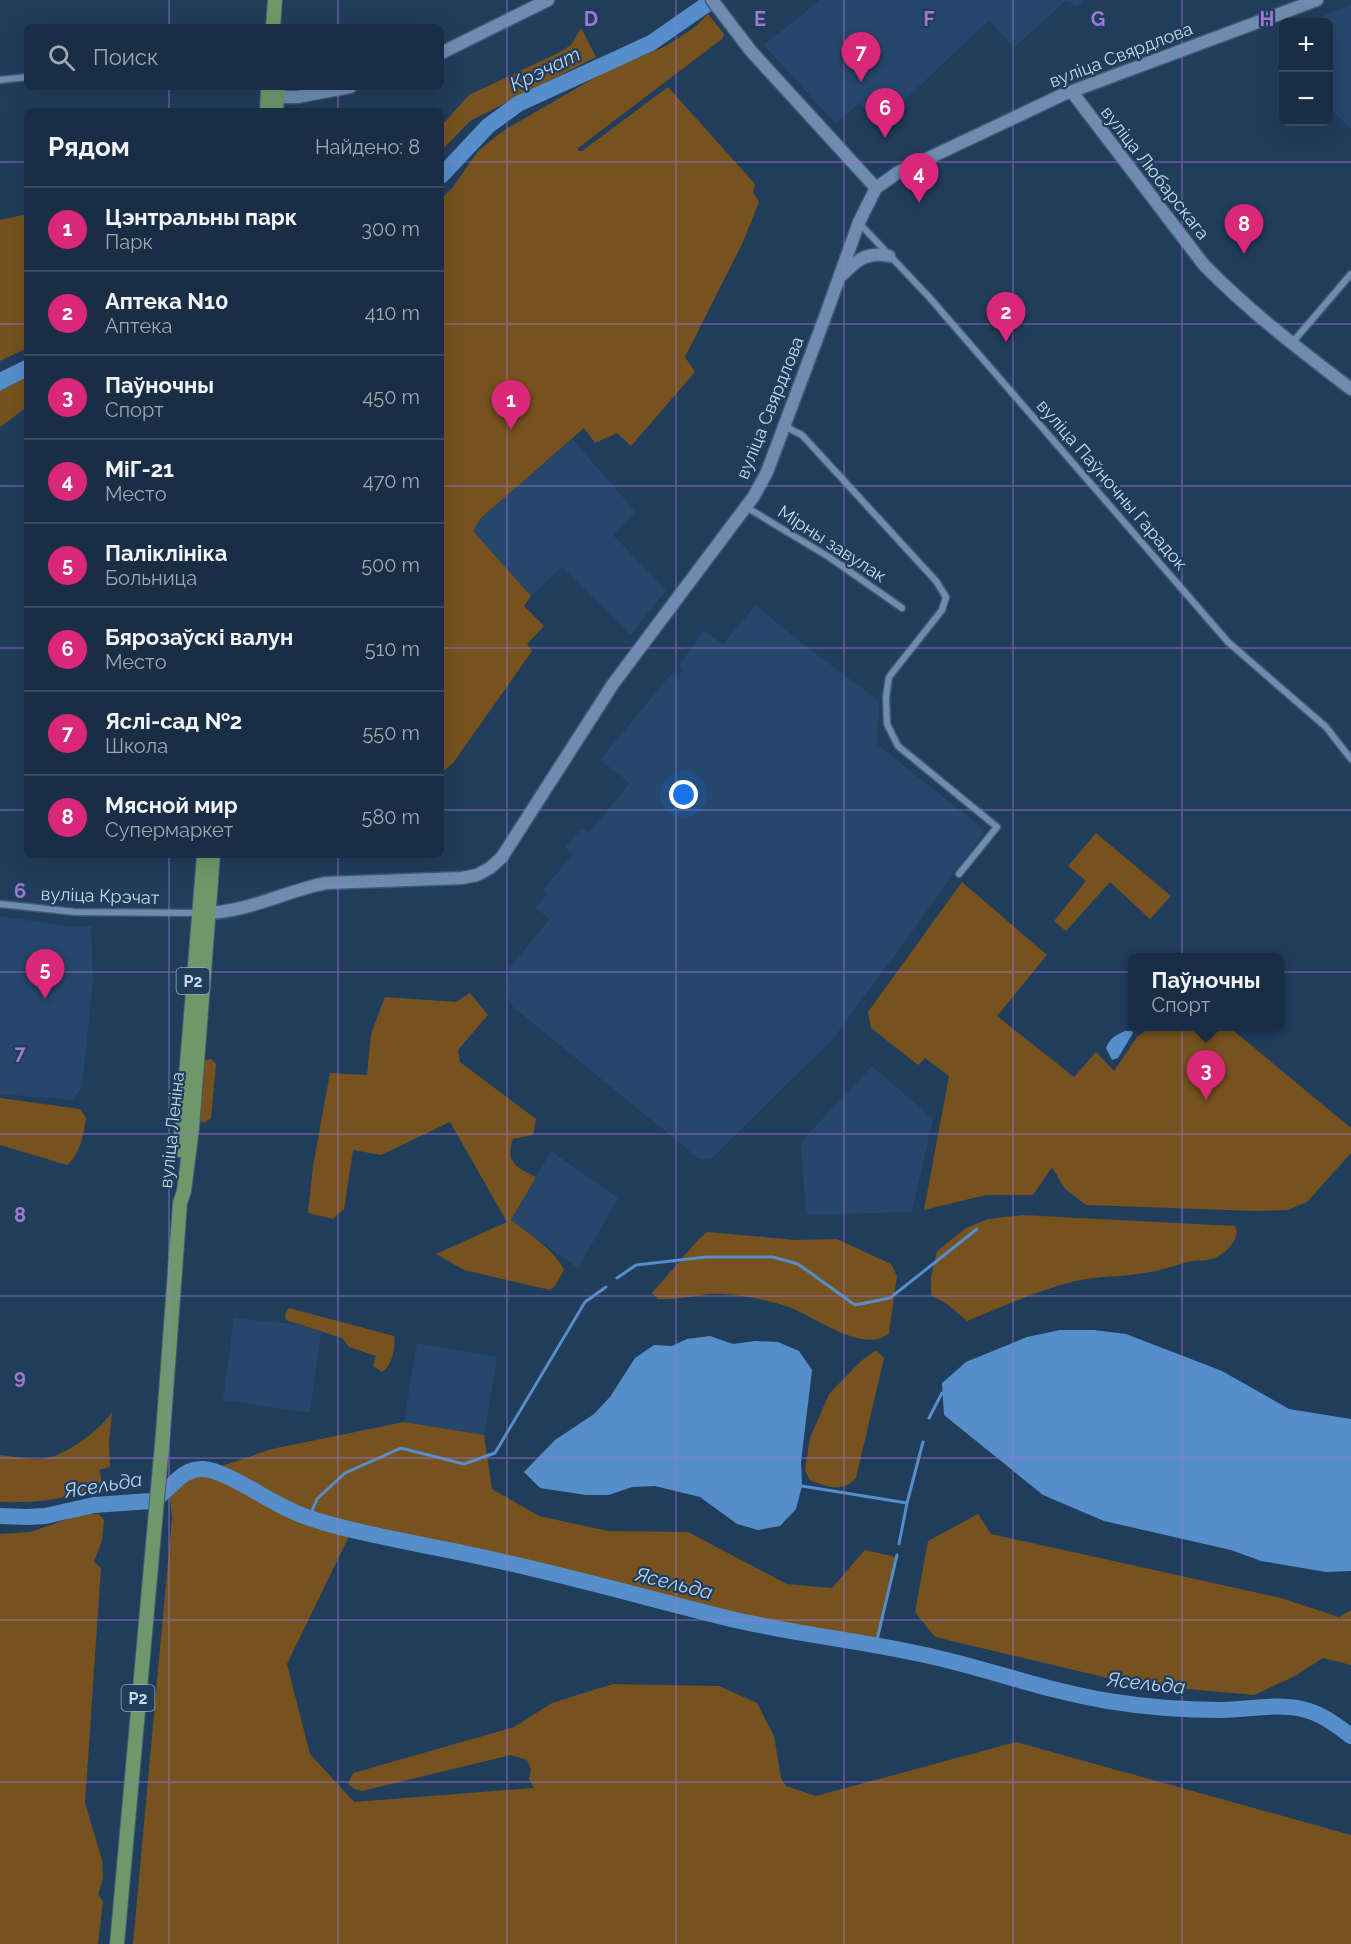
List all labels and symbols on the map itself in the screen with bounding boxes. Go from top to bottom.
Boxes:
text: D [584,7,598,31]
text: E [754,7,766,31]
text: F [923,7,935,31]
text: G [1091,7,1105,31]
text: H [1260,7,1274,31]
street label: вуліца Свярдлова [1046,18,1195,92]
pin: 7 [842,32,880,82]
water label: Крэчат [506,42,584,96]
pin: 6 [866,88,904,138]
street label: вуліца Любарскага [1097,102,1214,244]
pin: 4 [900,154,938,203]
pin: 8 [1224,204,1264,254]
pin: 2 [986,292,1026,342]
street label: вуліца Свярдлова [731,334,808,482]
pin: 1 [492,380,530,430]
street label: вуліца Паўночны Гарадок [1033,395,1192,574]
street label: Мірны завулак [774,501,890,586]
your location [669,780,698,809]
text: 6 [14,879,26,903]
street label: вуліца Крэчат [40,883,160,908]
pin: 5 [26,950,64,999]
road number: Р2 [176,968,210,994]
text: 7 [14,1041,26,1065]
pin: 3 [1186,1050,1226,1100]
street label: вуліца Леніна [155,1071,188,1189]
text: 8 [14,1203,26,1227]
text: 9 [14,1365,26,1389]
water label: Ясельда [62,1467,144,1503]
water label: Ясельда [633,1562,715,1604]
water label: Ясельда [1105,1667,1187,1699]
road number: Р2 [122,1685,154,1711]

